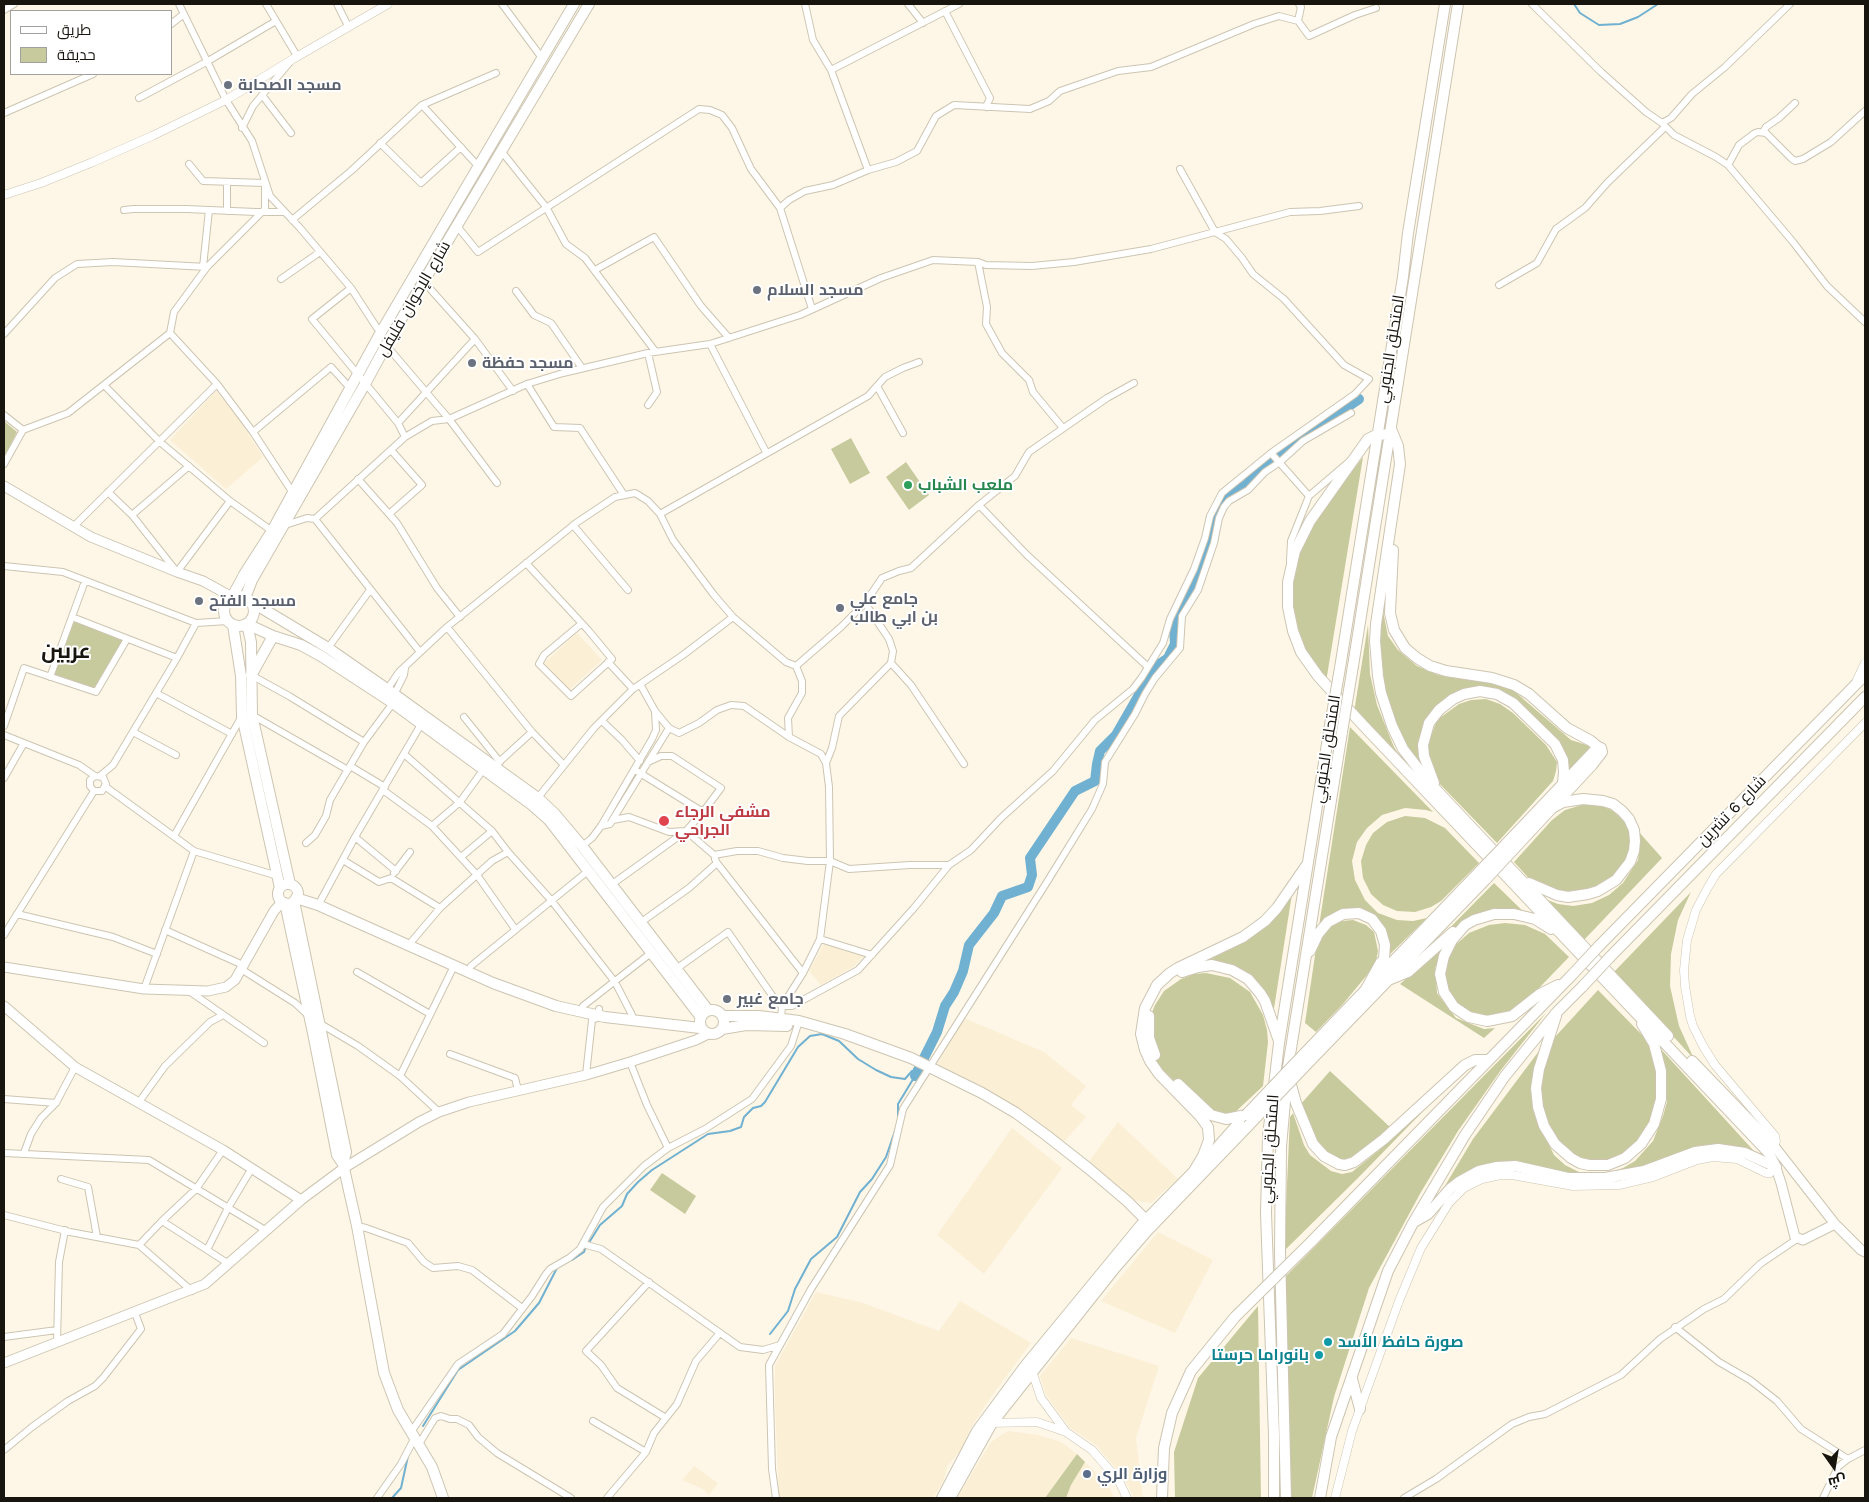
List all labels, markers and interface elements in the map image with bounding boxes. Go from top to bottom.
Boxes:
legend [10,10,172,75]
text: طريق [57,21,91,39]
text: حديقة [57,46,96,64]
place label: مسجد الصحابة [238,75,342,95]
marker: مسجد الصحابة [222,79,234,91]
street label: شارع الإخوان فليفل [373,238,455,360]
place label: مسجد السلام [767,280,863,300]
marker: مسجد السلام [751,284,763,296]
street label: المتحلق الجنوبي [1373,294,1409,404]
place label: مسجد حفظة [482,353,574,373]
marker: مسجد حفظة [466,357,478,369]
place label: ملعب الشباب [918,475,1013,495]
marker: ملعب الشباب [902,479,914,491]
place label: جامع علي بن ابي طالب [850,589,938,627]
place label: مسجد الفتح [209,591,296,611]
marker: مسجد الفتح [193,595,205,607]
marker: جامع علي بن ابي طالب [834,602,846,614]
district label: عربين [41,639,91,665]
street label: المتحلق الجنوبي [1309,694,1345,804]
street label: شارع 6 تشرين [1694,772,1770,850]
place label: مشفى الرجاء الجراحي [675,802,771,840]
marker: مشفى الرجاء الجراحي [657,814,671,828]
place label: جامع غبير [737,989,804,1009]
marker: جامع غبير [721,993,733,1005]
street label: المتحلق الجنوبي [1257,1094,1283,1204]
place label: صورة حافظ الأسد [1338,1332,1463,1352]
marker: صورة حافظ الأسد [1322,1336,1334,1348]
place label: بانوراما حرستا [1211,1345,1309,1365]
marker: بانوراما حرستا [1313,1349,1325,1361]
north arrow [1809,1442,1859,1492]
place label: وزارة الري [1097,1464,1167,1484]
marker: وزارة الري [1081,1468,1093,1480]
text: ش [1827,1472,1848,1491]

